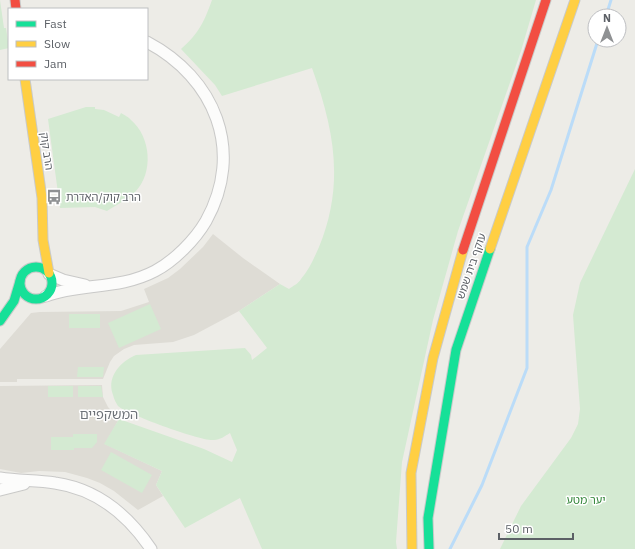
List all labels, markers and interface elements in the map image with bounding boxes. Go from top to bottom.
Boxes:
legend [8,8,148,80]
north arrow [587,8,627,48]
text: N [603,11,611,25]
text: Fast [44,16,67,31]
text: Slow [44,36,70,51]
text: Jam [44,56,67,71]
street label: הרב קוק [37,131,57,171]
bus stop icon: הרב קוק/האדרת [45,188,63,206]
place label: הרב קוק/האדרת [66,190,141,204]
street label: עוקף בית שמש [453,231,489,301]
district label: המשקפיים [80,406,138,423]
park label: יער מטע [567,493,605,507]
scale bar [499,515,573,541]
text: 50 m [505,521,533,536]

